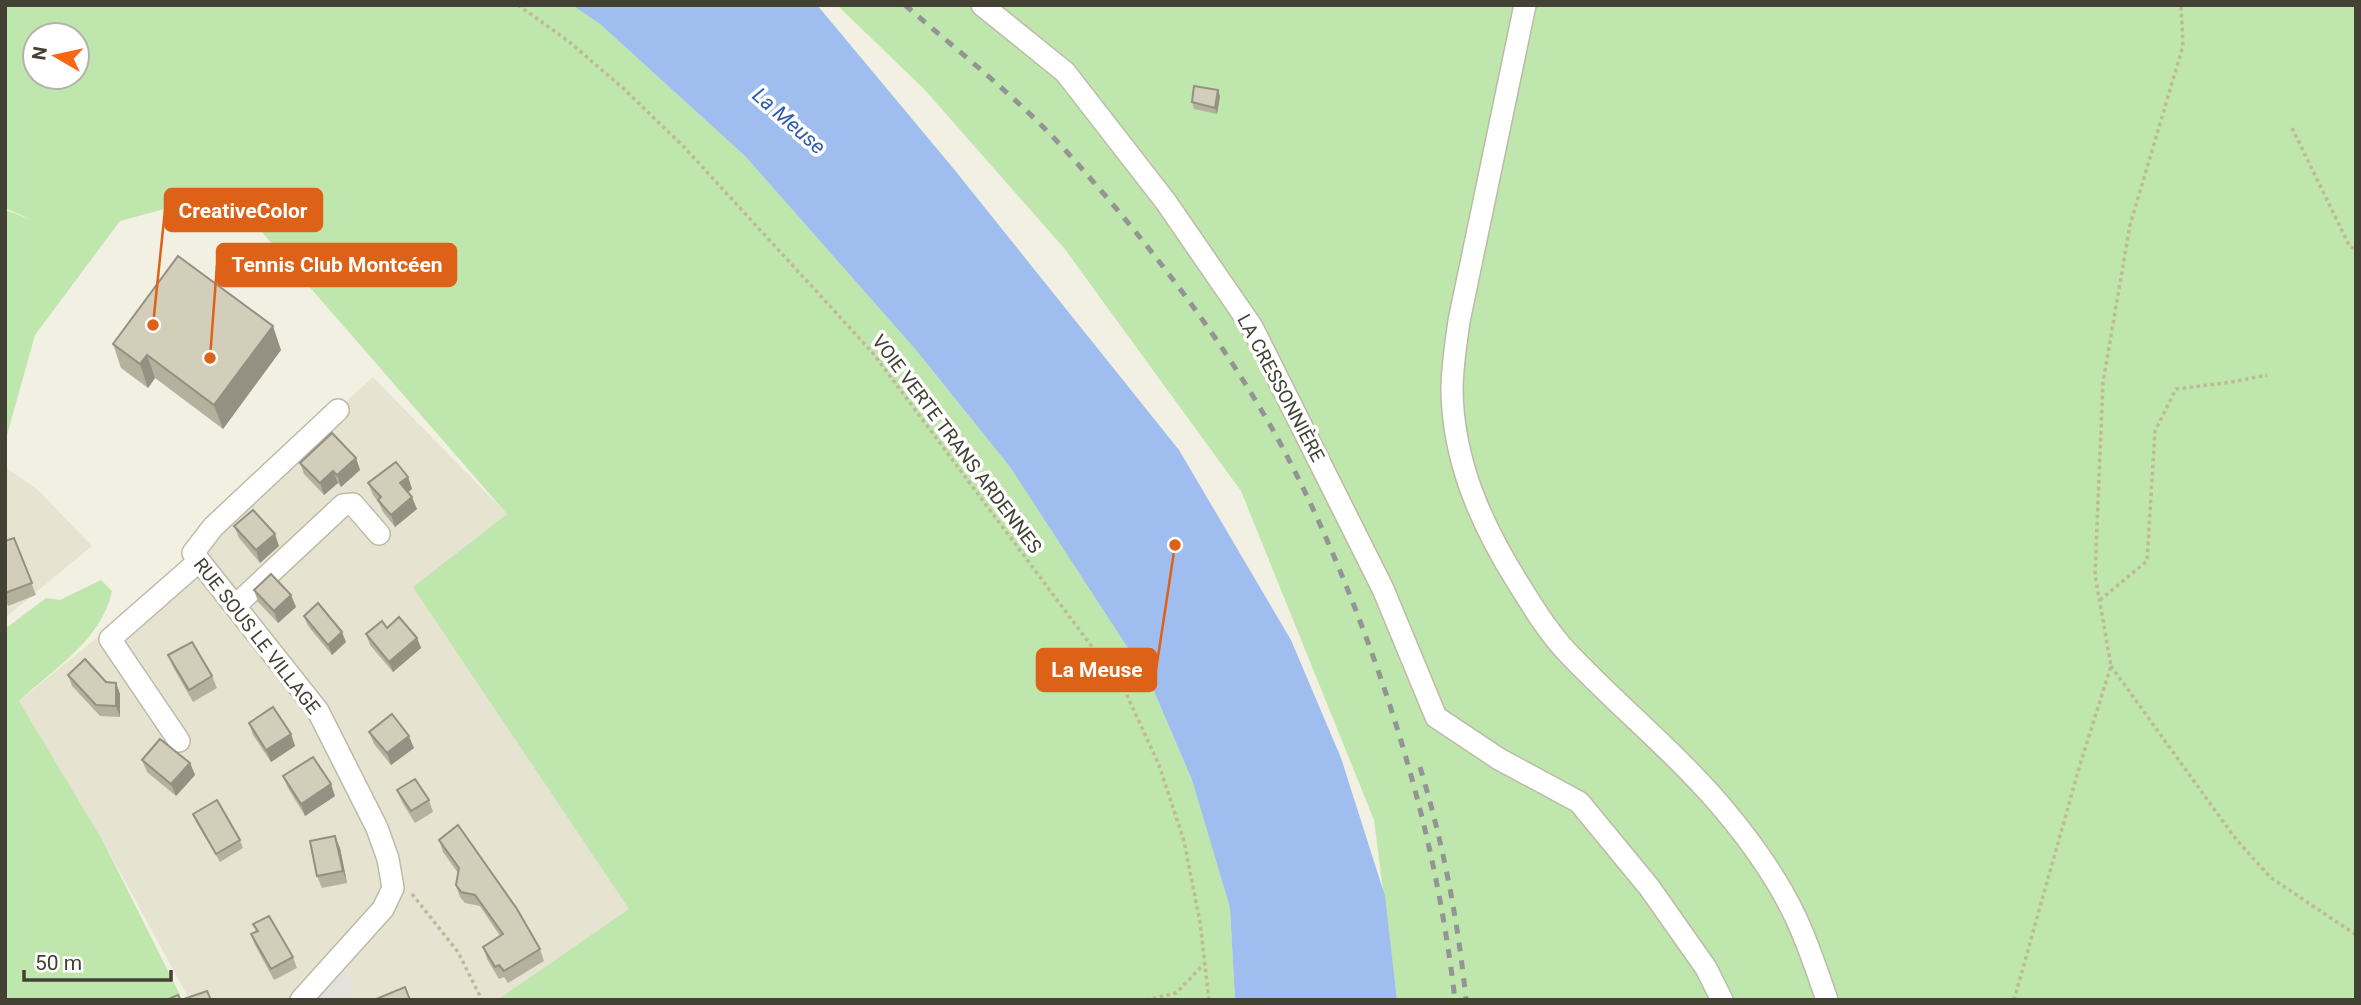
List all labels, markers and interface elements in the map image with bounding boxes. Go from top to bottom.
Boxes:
north arrow [21,21,91,91]
text: N [27,45,52,62]
water label: La Meuse [748,83,830,159]
callout: CreativeColor [165,189,322,231]
text: CreativeColor [178,199,308,223]
callout: Tennis Club Montcéen [217,244,456,286]
text: Tennis Club Montcéen [231,253,443,277]
street label: LA CRESSONNIÈRE [1232,310,1330,466]
street label: VOIE VERTE TRANS ARDENNES [867,330,1047,558]
street label: RUE SOUS LE VILLAGE [189,553,325,719]
callout: La Meuse [1037,649,1156,691]
text: La Meuse [1051,658,1143,682]
scale bar [24,939,172,983]
text: 50 m [35,951,82,975]

